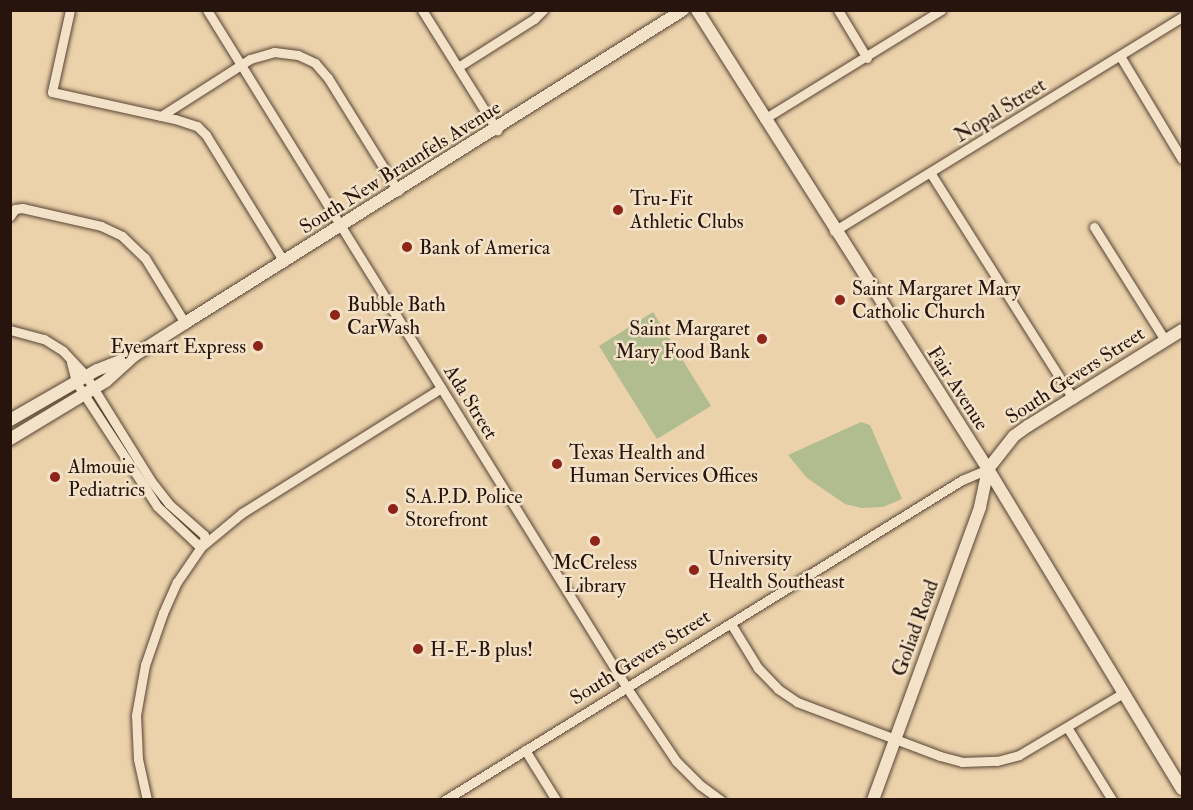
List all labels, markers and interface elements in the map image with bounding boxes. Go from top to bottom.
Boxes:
street label: Nopal Street [950,73,1050,147]
street label: South New Braunfels Avenue [295,95,505,239]
place label: Tru-Fit Athletic Clubs [630,186,744,233]
marker: Tru-Fit Athletic Clubs [611,203,625,217]
place label: Bank of America [419,235,550,259]
marker: Bank of America [400,240,414,254]
place label: Saint Margaret Mary Catholic Church [852,276,1021,323]
place label: Bubble Bath CarWash [347,292,446,339]
marker: Saint Margaret Mary Catholic Church [833,293,847,307]
marker: Bubble Bath CarWash [328,308,342,322]
place label: Saint Margaret Mary Food Bank [615,316,750,363]
street label: South Gevers Street [1001,321,1149,429]
marker: Saint Margaret Mary Food Bank [755,332,769,346]
place label: Eyemart Express [110,334,246,358]
marker: Eyemart Express [251,339,265,353]
street label: Fair Avenue [922,342,994,434]
street label: Ada Street [439,360,503,444]
place label: Texas Health and Human Services Offices [569,440,758,487]
place label: Almouie Pediatrics [68,454,145,501]
marker: Texas Health and Human Services Offices [550,457,564,471]
marker: Almouie Pediatrics [46,468,64,486]
place label: S.A.P.D. Police Storefront [405,485,523,532]
marker: S.A.P.D. Police Storefront [386,502,400,516]
marker: McCreless Library [588,534,602,548]
place label: University Health Southeast [708,546,845,593]
place label: McCreless Library [553,550,637,597]
marker: University Health Southeast [685,561,703,579]
street label: Goliad Road [886,577,944,679]
street label: South Gevers Street [565,604,715,710]
place label: H-E-B plus! [430,637,533,661]
marker: H-E-B plus! [411,642,425,656]

